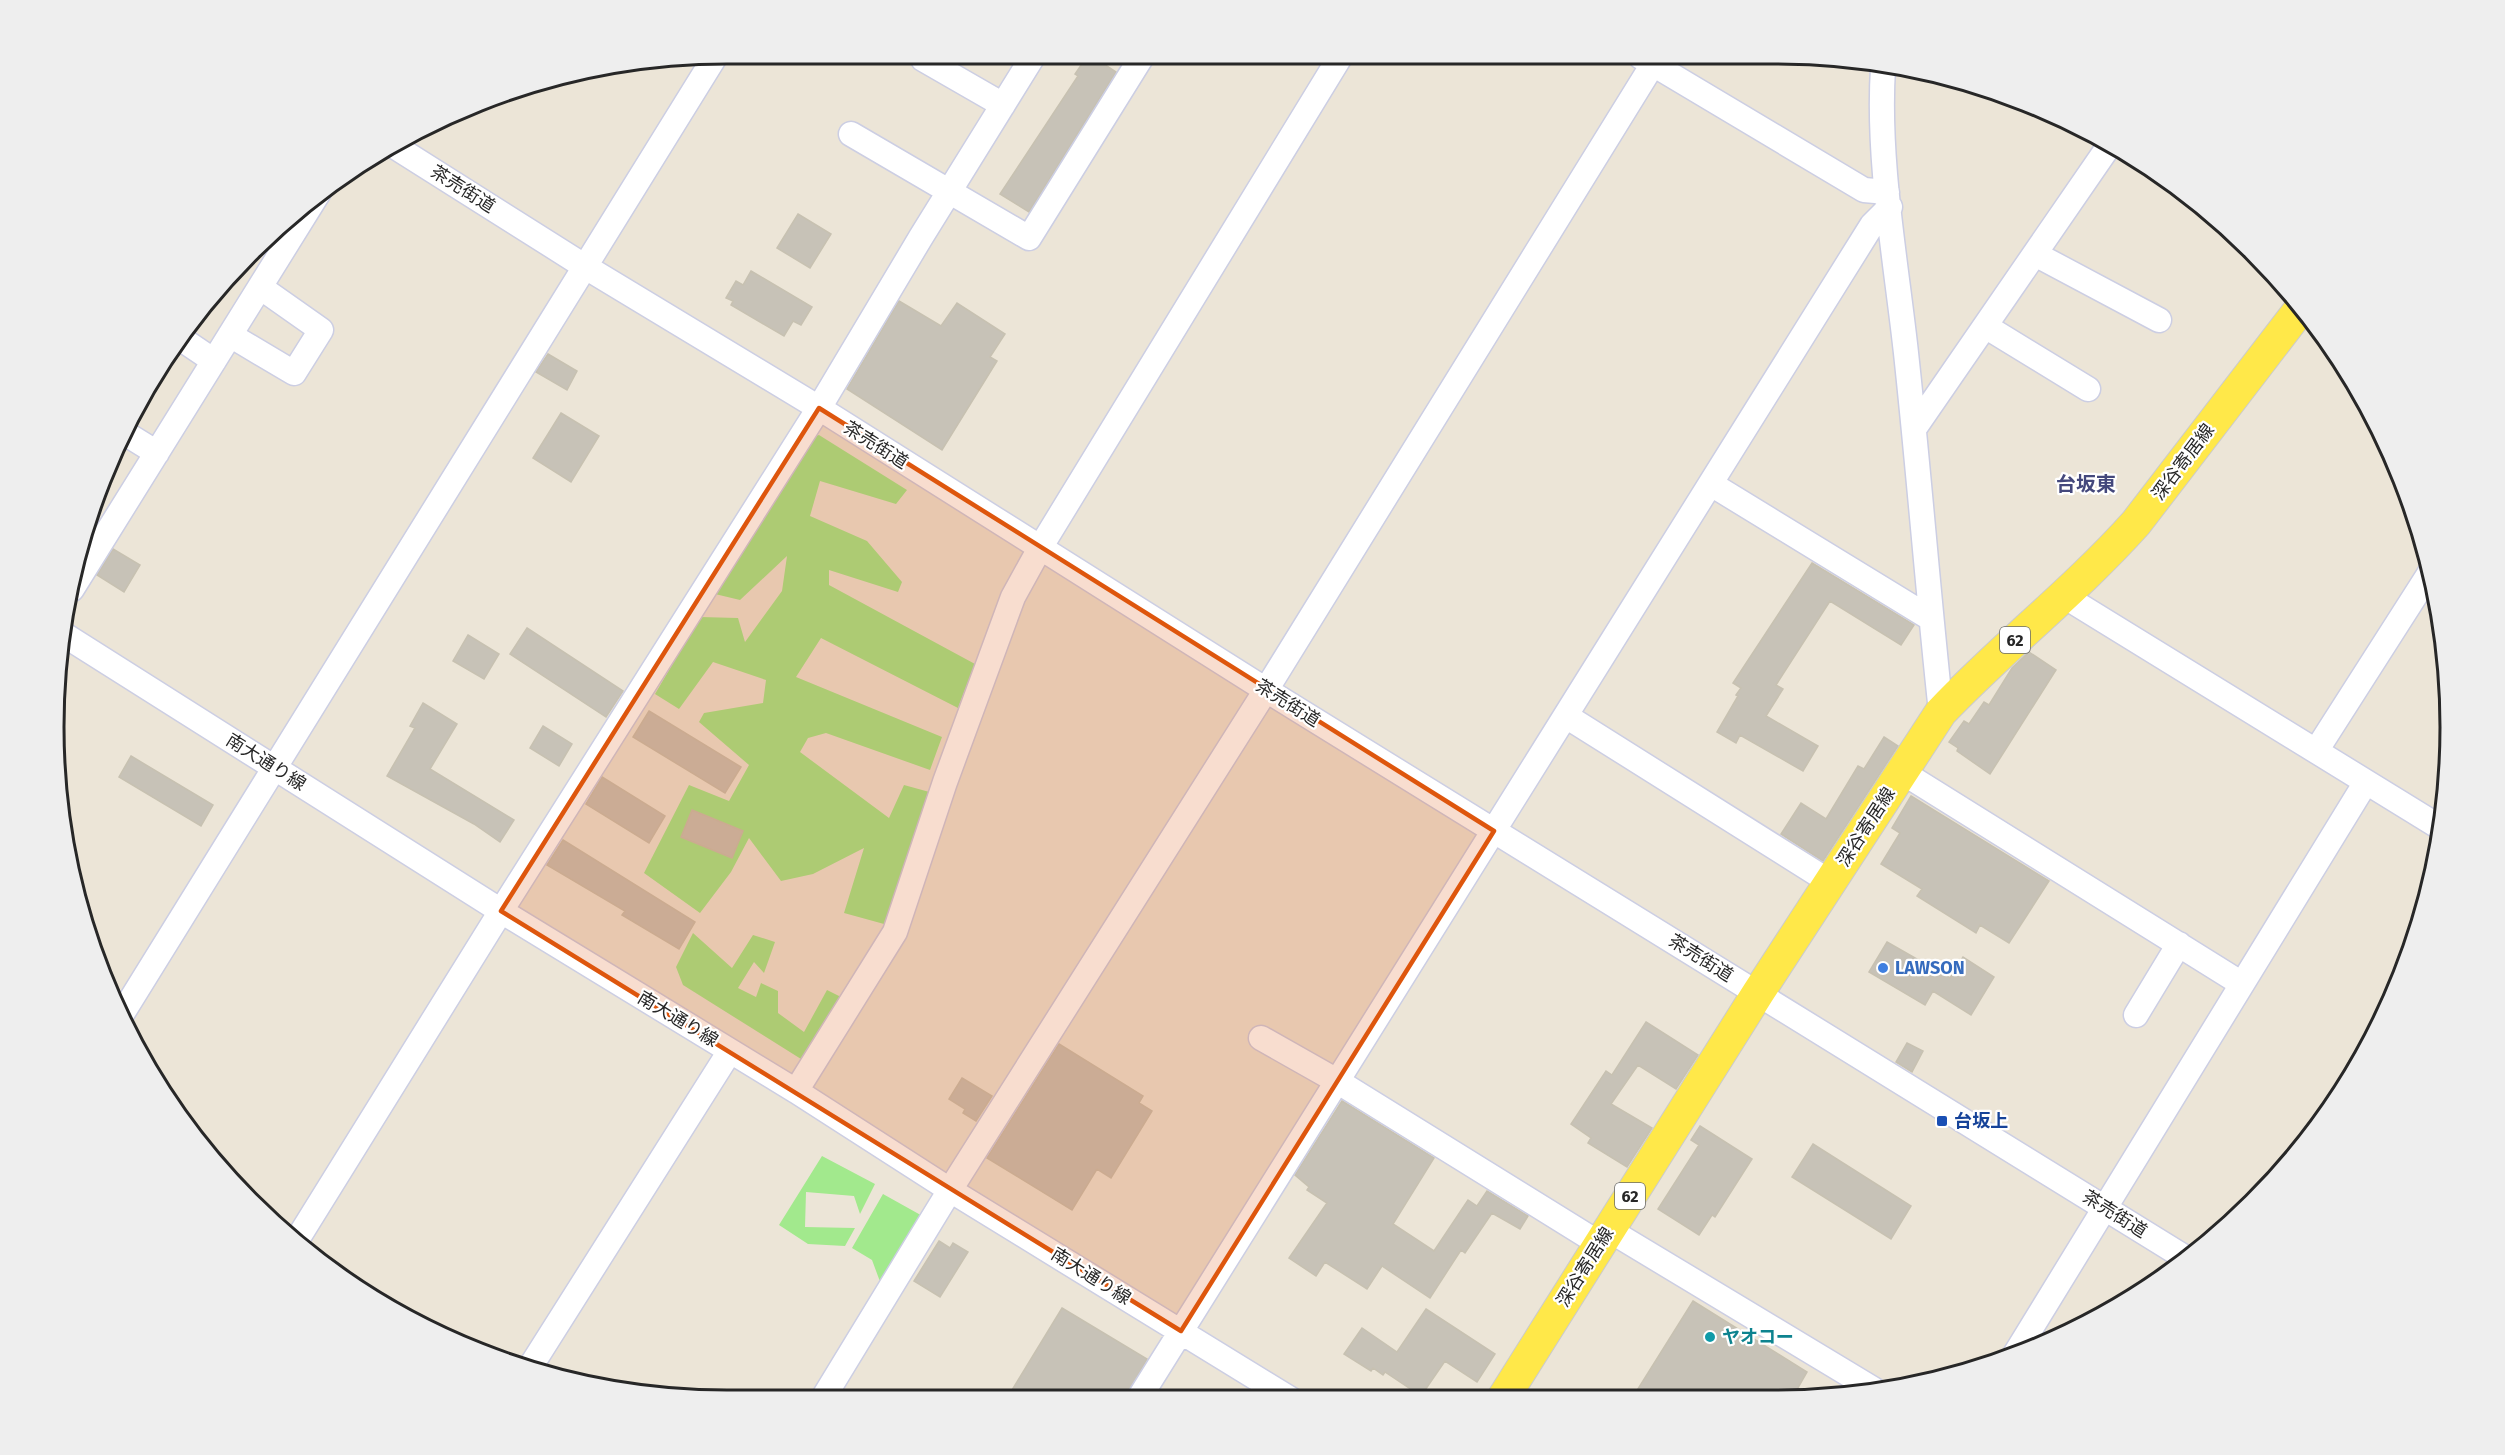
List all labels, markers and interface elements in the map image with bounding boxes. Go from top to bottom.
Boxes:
street label: 茶売街道 [427,161,499,217]
street label: 茶売街道 [840,417,912,473]
street label: 深谷寄居線 [2147,419,2219,505]
district label: 台坂東 [2056,472,2116,496]
road number: 62 [2000,627,2030,653]
street label: 茶売街道 [1252,675,1324,731]
street label: 南大通り線 [222,729,310,795]
street label: 深谷寄居線 [1832,783,1900,871]
street label: 茶売街道 [1665,930,1737,986]
place label: LAWSON [1895,957,1965,979]
marker: LAWSON [1876,961,1890,975]
street label: 南大通り線 [634,986,722,1052]
place label: 台坂上 [1954,1110,2008,1132]
marker: 台坂上 [1935,1114,1949,1128]
road number: 62 [1615,1183,1645,1209]
street label: 茶売街道 [2079,1186,2151,1242]
street label: 深谷寄居線 [1552,1223,1618,1311]
street label: 南大通り線 [1047,1243,1135,1309]
place label: ヤオコー [1722,1326,1794,1348]
marker: ヤオコー [1703,1330,1717,1344]

